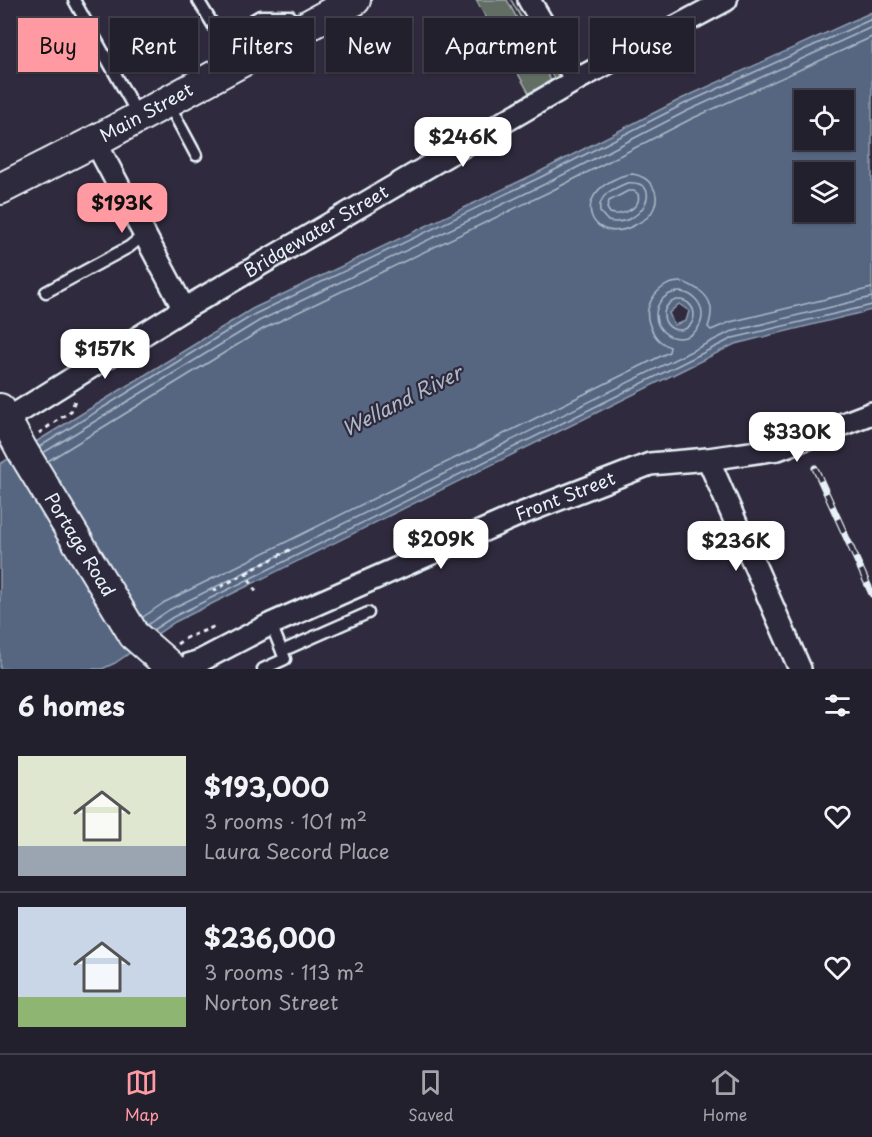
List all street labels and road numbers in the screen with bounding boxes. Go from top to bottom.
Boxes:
street label: Main Street [94,75,197,148]
street label: Bridgewater Street [238,177,393,283]
street label: Front Street [511,464,619,527]
street label: Portage Road [39,487,123,601]

